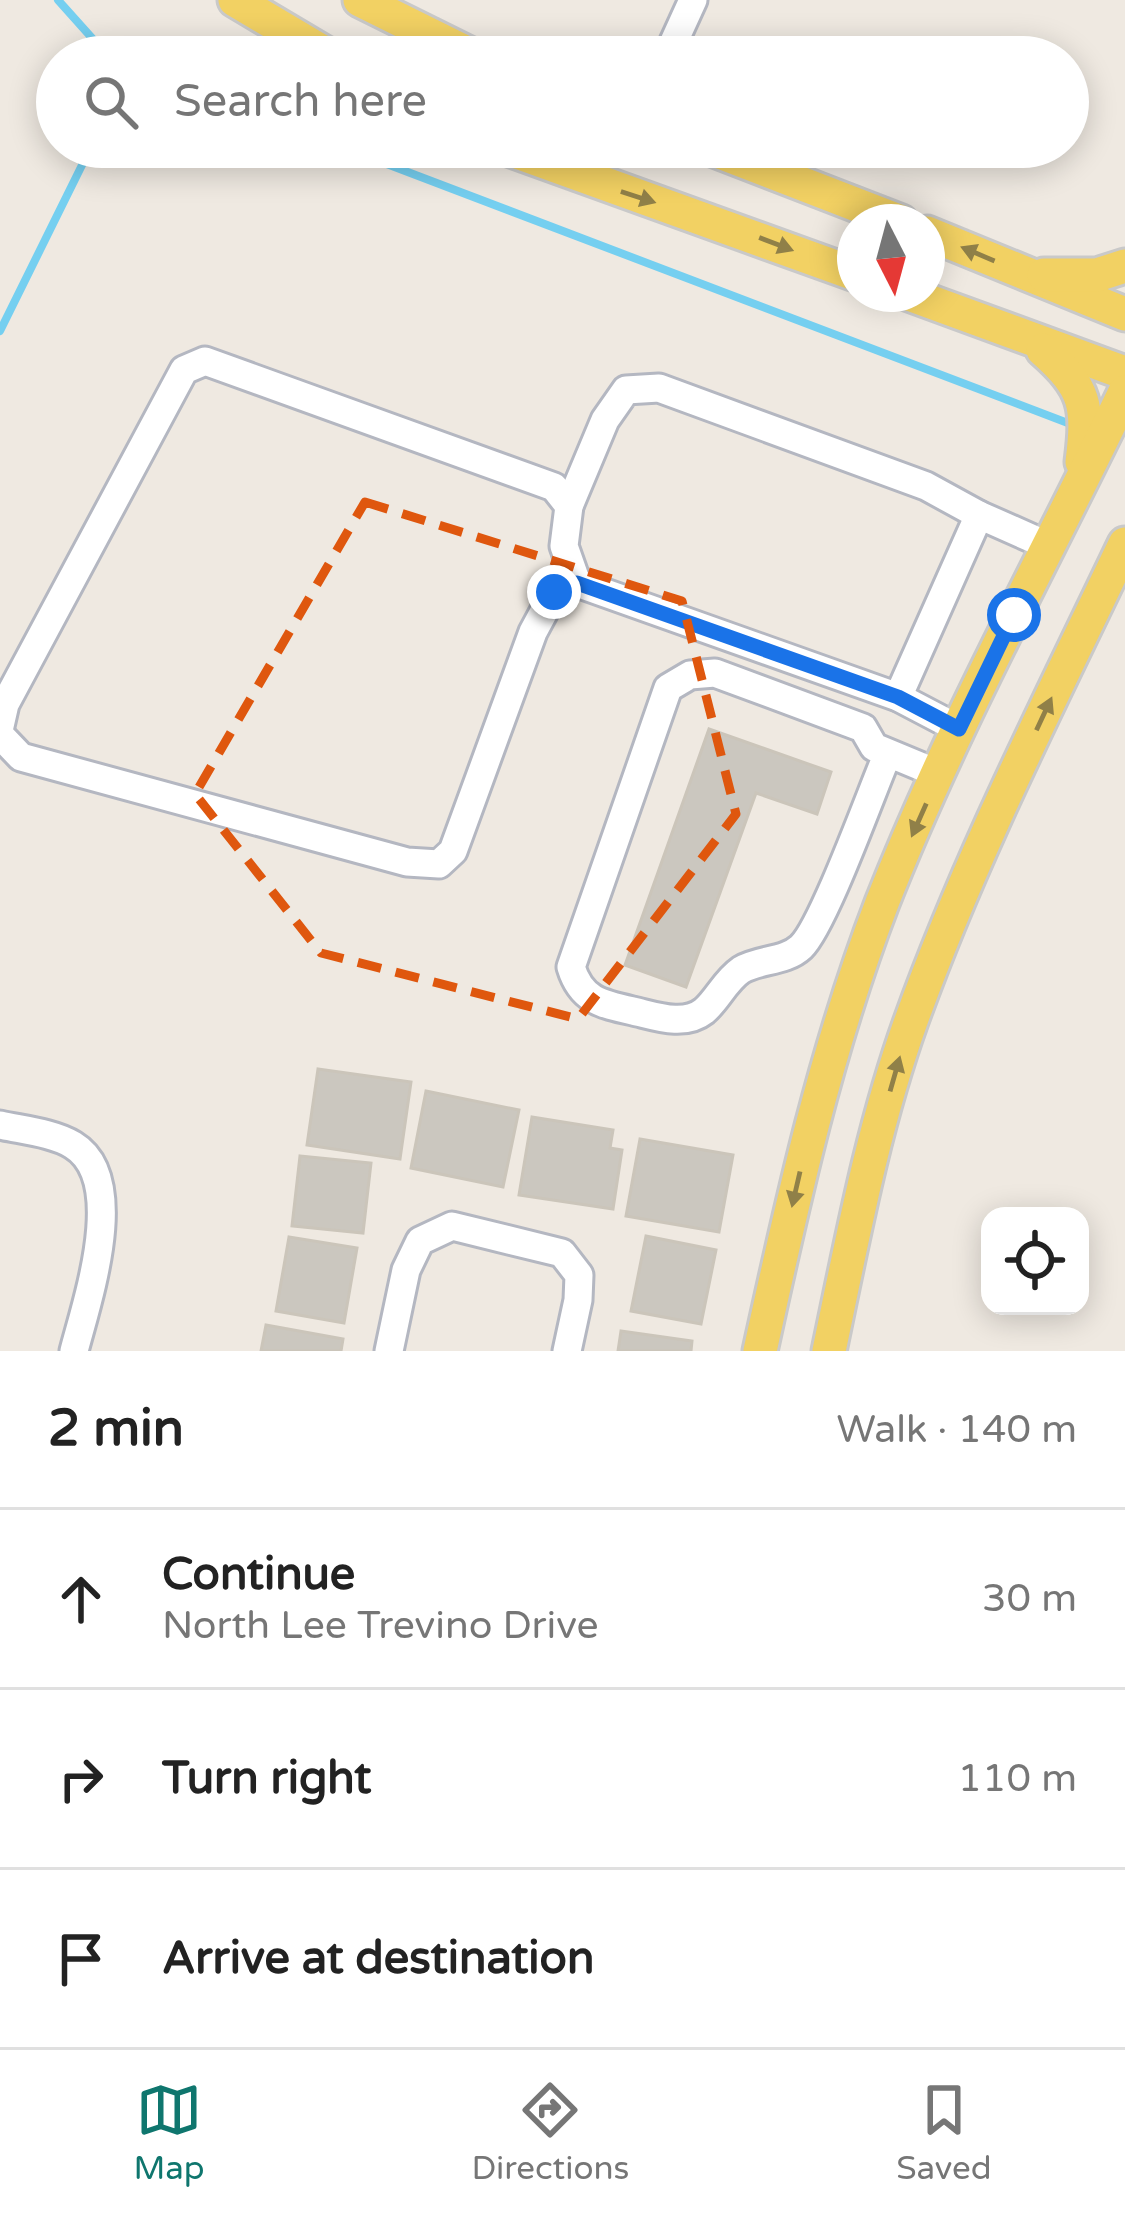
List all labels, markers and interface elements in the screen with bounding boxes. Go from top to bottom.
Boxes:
search box [36,36,1089,168]
icon: search [78,69,144,135]
text: Search here [174,75,427,129]
one-way arrow [620,188,657,207]
north arrow [837,204,945,312]
one-way arrow [758,235,794,254]
one-way arrow [960,243,995,263]
route end [527,565,581,619]
route start [987,588,1041,642]
one-way arrow [1034,696,1054,731]
one-way arrow [908,803,928,838]
one-way arrow [887,1055,905,1092]
one-way arrow [785,1171,804,1209]
map controls [981,1207,1089,1315]
button: locate [981,1207,1089,1315]
text: 2 min [48,1398,184,1460]
text: Walk · 140 m [836,1406,1077,1453]
text: Continue [162,1548,355,1602]
icon: ahead [48,1566,114,1632]
text: 30 m [982,1575,1077,1622]
text: North Lee Trevino Drive [162,1602,599,1649]
icon: right [48,1746,114,1812]
text: Turn right [162,1752,371,1806]
text: 110 m [958,1755,1077,1802]
icon: arrive [48,1926,114,1992]
text: Arrive at destination [162,1932,594,1986]
tab: Map [133,2077,205,2188]
tab: Directions [471,2077,629,2188]
tab: Saved [896,2077,992,2188]

